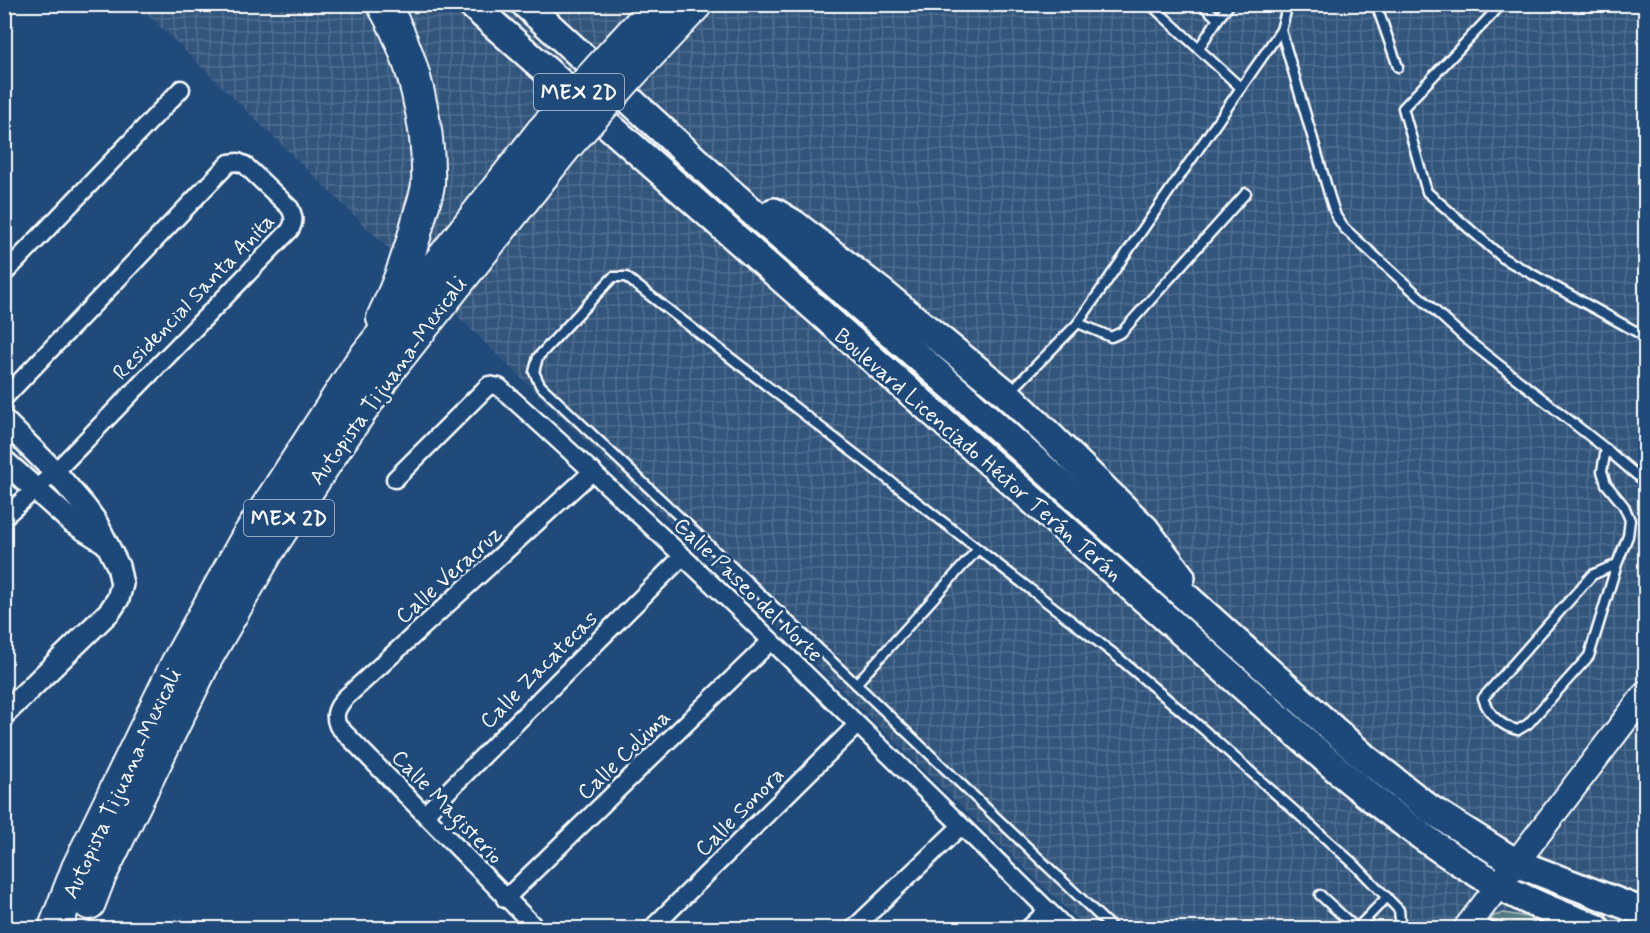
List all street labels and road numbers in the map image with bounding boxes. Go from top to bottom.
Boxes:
road number: MEX 2D [534,74,624,110]
street label: Residencial Santa Anita [107,208,281,387]
street label: Autopista Tijuana-Mexicali [304,271,475,491]
street label: Boulevard Licenciado Héctor Terán Terán [828,323,1128,588]
road number: MEX 2D [244,500,334,536]
street label: Calle Paseo del Norte [667,512,828,669]
street label: Calle Veracruz [390,520,509,631]
street label: Calle Zacatecas [474,605,604,735]
street label: Autopista Tijuana-Mexicali [57,664,189,904]
street label: Calle Colima [572,704,677,807]
street label: Calle Magisterio [383,744,508,873]
street label: Calle Sonora [690,762,791,863]

